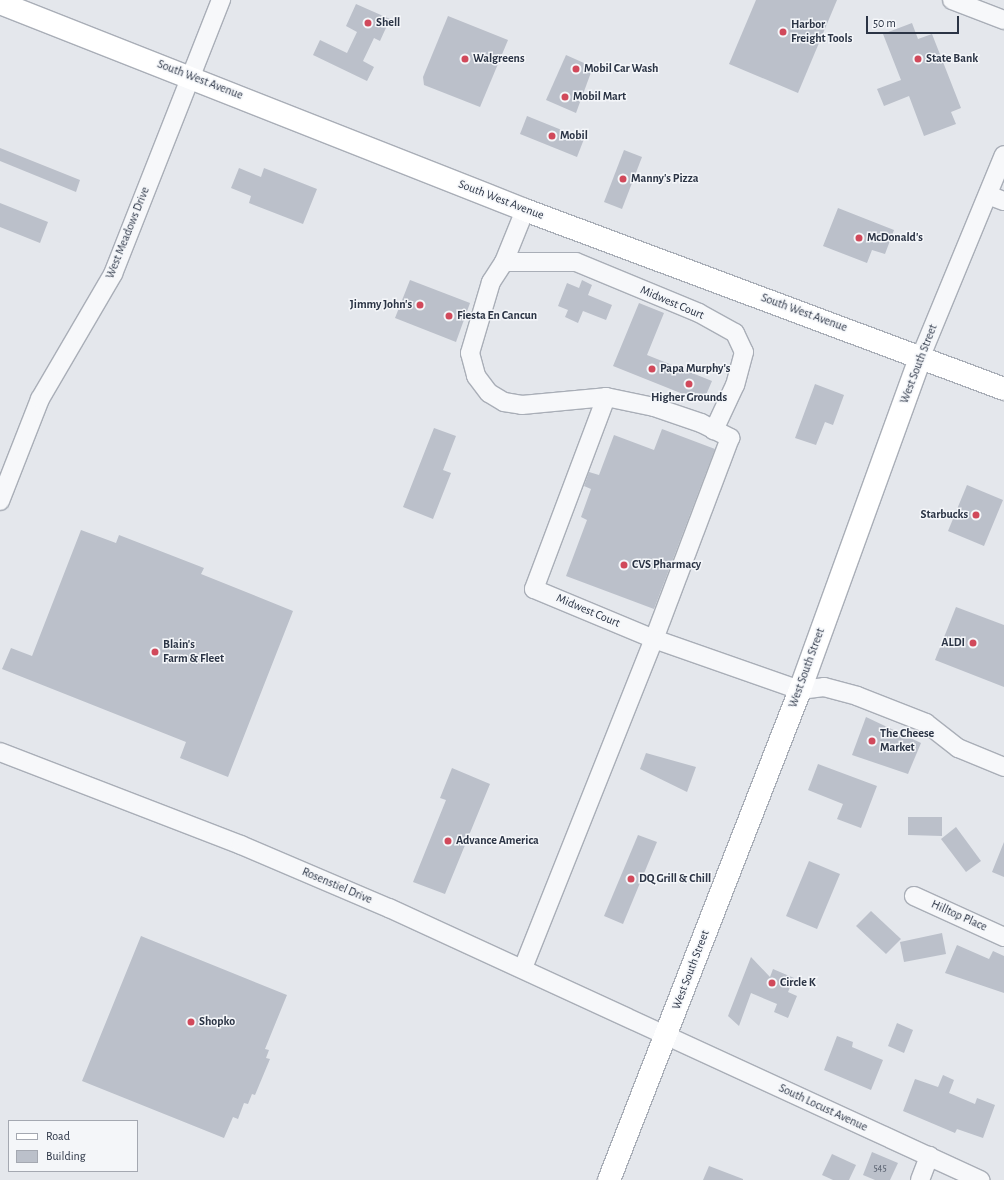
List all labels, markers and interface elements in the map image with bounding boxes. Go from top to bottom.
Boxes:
scale bar [868,8,961,34]
place label: Shell [376,16,400,30]
text: 50 m [873,17,896,29]
marker: Shell [363,18,373,28]
place label: Harbor Freight Tools [791,18,852,46]
marker: Harbor Freight Tools [778,27,788,37]
place label: Walgreens [473,52,525,66]
place label: State Bank [926,52,978,66]
marker: Walgreens [460,54,470,64]
marker: State Bank [913,54,923,64]
street label: South West Avenue [155,57,245,103]
place label: Mobil Car Wash [584,62,658,76]
marker: Mobil Car Wash [571,64,581,74]
place label: Mobil Mart [573,90,626,104]
marker: Mobil Mart [560,92,570,102]
place label: Mobil [560,129,588,143]
marker: Mobil [547,131,557,141]
place label: Manny's Pizza [631,172,698,186]
marker: Manny's Pizza [618,174,628,184]
street label: South West Avenue [456,177,546,223]
street label: West Meadows Drive [103,185,153,281]
place label: McDonald's [867,231,923,245]
marker: McDonald's [854,233,864,243]
street label: Midwest Court [638,283,706,323]
street label: South West Avenue [759,291,849,335]
place label: Jimmy John's [350,298,412,312]
marker: Jimmy John's [415,300,425,310]
place label: Fiesta En Cancun [457,309,537,323]
marker: Fiesta En Cancun [444,311,454,321]
street label: West South Street [897,322,941,406]
place label: Papa Murphy's [660,362,730,376]
marker: Papa Murphy's [647,364,657,374]
marker: Higher Grounds [684,379,694,389]
place label: Higher Grounds [651,391,727,405]
place label: Starbucks [921,508,968,522]
marker: Starbucks [971,510,981,520]
place label: CVS Pharmacy [632,558,701,572]
marker: CVS Pharmacy [619,560,629,570]
street label: Midwest Court [554,591,622,631]
street label: West South Street [786,626,828,710]
place label: ALDI [941,636,965,650]
place label: Blain's Farm & Fleet [163,638,224,666]
marker: ALDI [968,638,978,648]
marker: Blain's Farm & Fleet [150,647,160,657]
place label: The Cheese Market [880,727,934,755]
marker: The Cheese Market [867,736,877,746]
place label: Advance America [456,834,539,848]
marker: Advance America [443,836,453,846]
street label: Rosenstiel Drive [300,865,374,907]
place label: DQ Grill & Chill [639,872,711,886]
marker: DQ Grill & Chill [626,874,636,884]
street label: Hilltop Place [929,897,989,935]
street label: West South Street [669,928,713,1012]
place label: Circle K [780,976,816,990]
marker: Circle K [767,978,777,988]
place label: Shopko [199,1015,235,1029]
marker: Shopko [186,1017,196,1027]
street label: South Locust Avenue [776,1081,870,1135]
legend [8,1120,138,1172]
text: Road [46,1130,70,1142]
text: Building [46,1150,86,1162]
house number: 545 [873,1163,887,1175]

